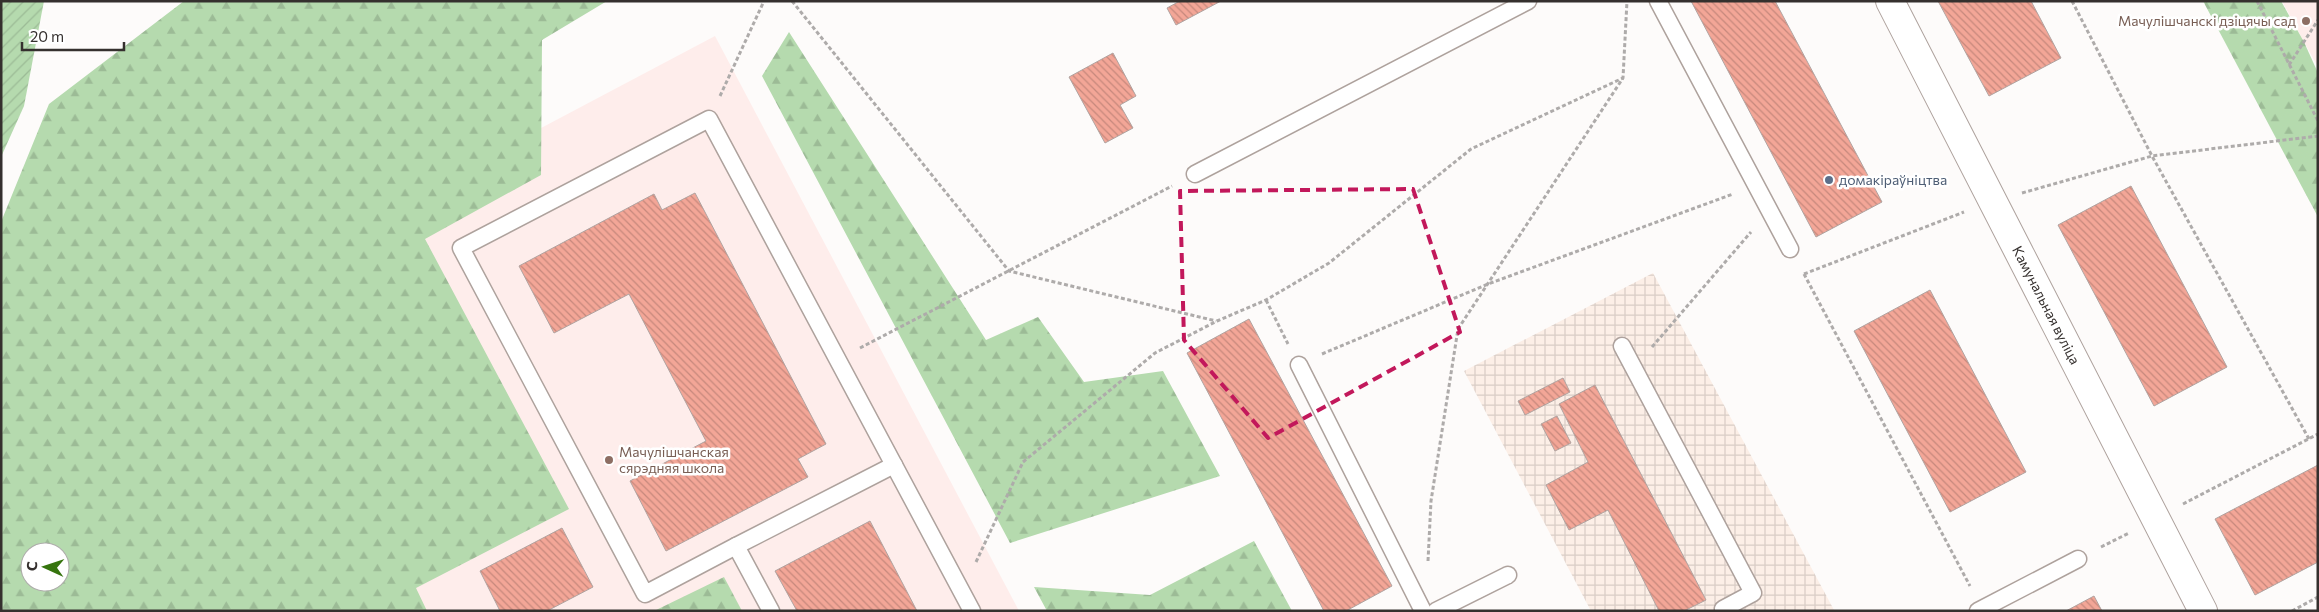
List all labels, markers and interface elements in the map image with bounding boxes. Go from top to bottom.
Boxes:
place label: Мачулішчанскі дзіцячы сад [2118,12,2296,29]
marker: Мачулішчанскі дзіцячы сад [2300,15,2312,27]
scale bar [22,20,125,52]
text: 20 m [30,27,64,45]
place label: домакіраўніцтва [1839,171,1947,188]
marker: домакіраўніцтва [1823,174,1835,186]
street label: Камунальная вуліца [2009,243,2084,367]
place label: Мачулішчанская сярэдняя школа [619,443,729,476]
marker: Мачулішчанская сярэдняя школа [603,454,615,466]
north arrow [20,542,70,592]
text: С [23,561,40,572]

